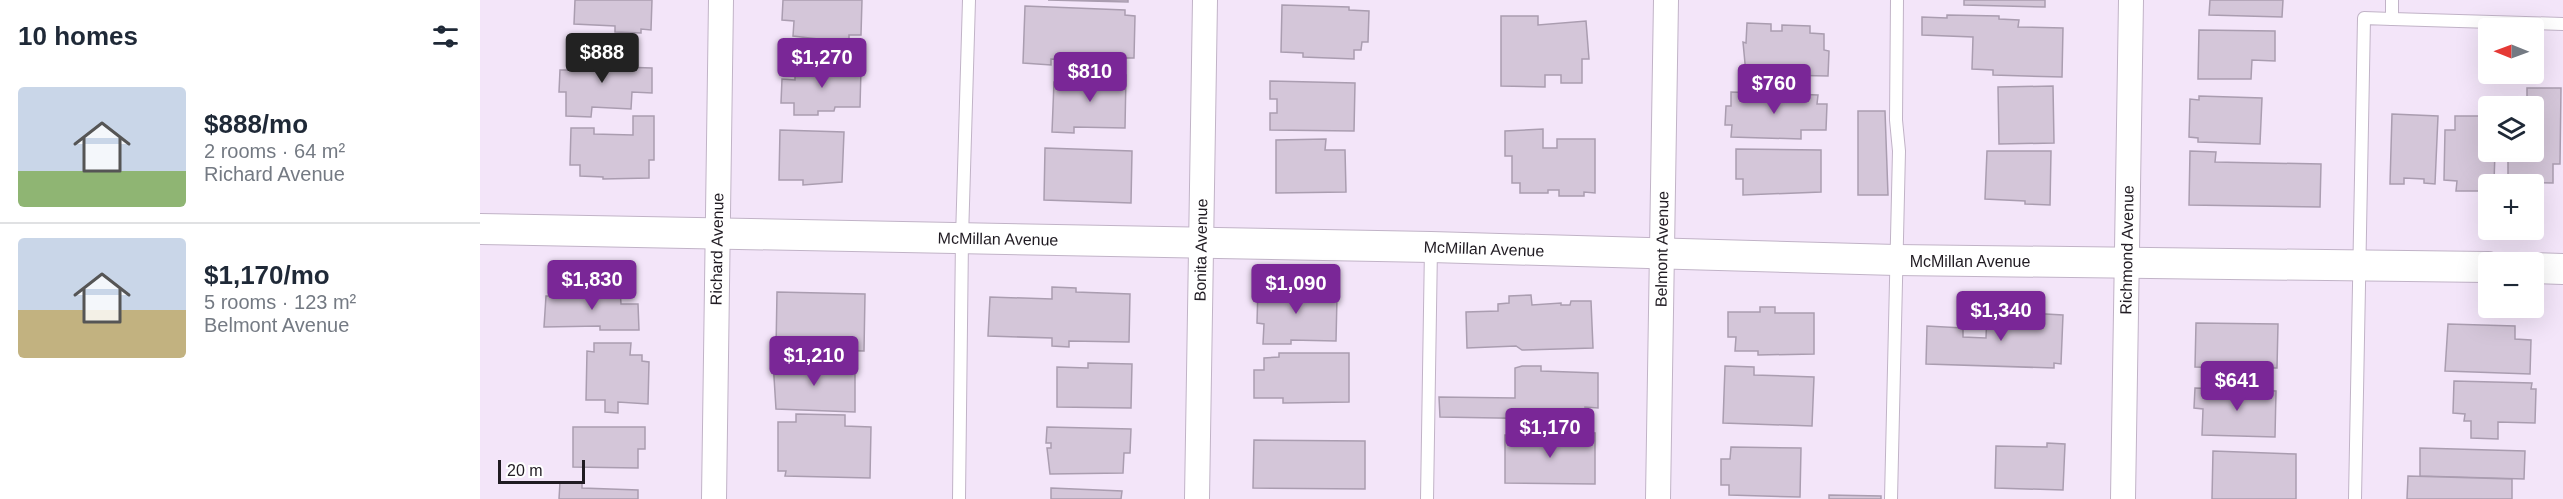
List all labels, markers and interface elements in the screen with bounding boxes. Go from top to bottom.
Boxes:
north arrow [2478,18,2544,84]
map controls [2478,18,2544,318]
icon: filters [429,20,462,53]
text: 10 homes [18,21,138,51]
pin: $888 [566,33,638,84]
pin: $1,270 [773,38,871,89]
text: $888 [580,41,624,63]
text: $1,270 [791,46,853,68]
pin: $810 [1054,52,1126,103]
text: $810 [1068,60,1112,82]
pin: $760 [1738,64,1810,115]
text: $760 [1752,72,1796,94]
button: layers [2478,96,2544,162]
text: $888/mo [204,109,308,139]
icon: home [66,111,138,183]
text: 2 rooms · 64 m² [204,140,345,162]
text: Richard Avenue [204,163,345,185]
button: + [2478,174,2544,240]
street label: Richmond Avenue [2117,185,2137,315]
street label: Belmont Avenue [1652,191,1672,307]
street label: Richard Avenue [708,192,726,305]
street label: Bonita Avenue [1192,198,1210,302]
street label: McMillan Avenue [938,229,1059,249]
street label: McMillan Avenue [1423,238,1545,260]
button: − [2478,252,2544,318]
street label: McMillan Avenue [1910,253,2030,270]
text: $1,170/mo [204,260,330,290]
pin: $1,830 [543,260,641,311]
icon: home [66,262,138,334]
pin: $1,090 [1247,264,1345,315]
text: $1,830 [561,268,623,290]
text: $1,090 [1265,272,1327,294]
text: 5 rooms · 123 m² [204,291,356,313]
pin: $1,340 [1952,291,2050,342]
text: $1,340 [1970,299,2032,321]
text: Belmont Avenue [204,314,349,336]
pin: $1,210 [765,336,863,387]
text: $1,210 [783,344,845,366]
pin: $641 [2201,361,2273,412]
text: $641 [2215,369,2259,391]
pin: $1,170 [1501,408,1599,459]
text: $1,170 [1519,416,1581,438]
scale bar [498,457,585,484]
text: 20 m [507,462,543,479]

